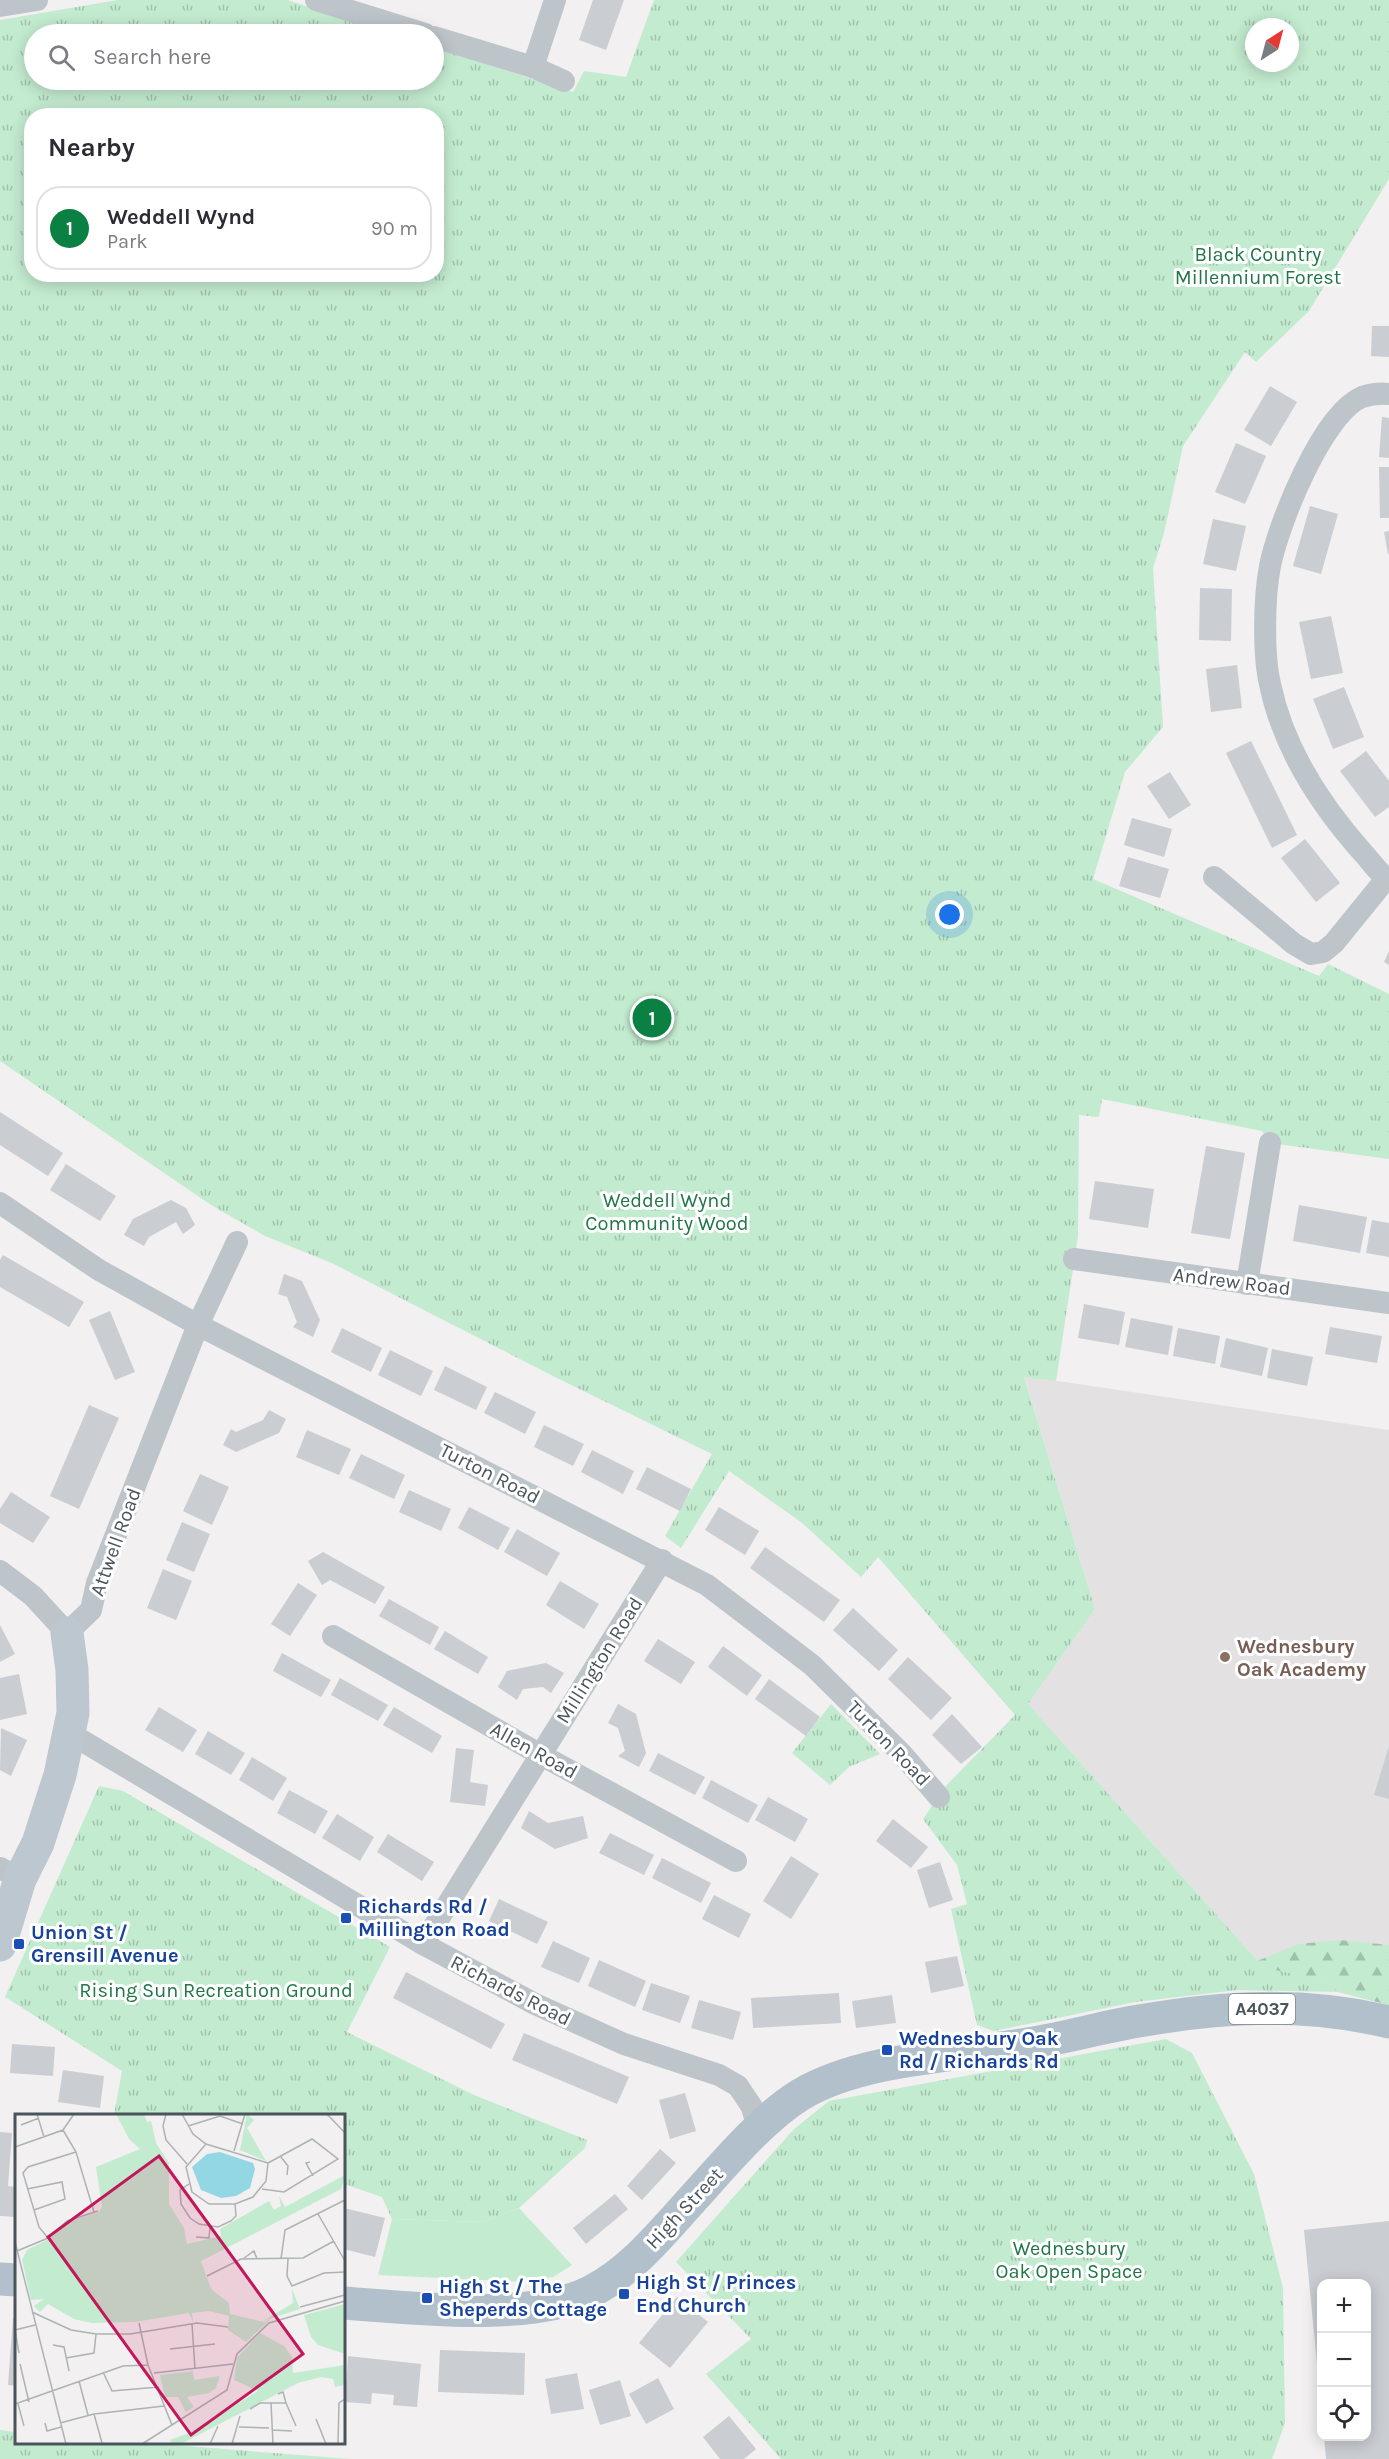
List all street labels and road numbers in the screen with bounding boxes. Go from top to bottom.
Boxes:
street label: Andrew Road [1172,1263,1292,1300]
street label: Turton Road [436,1438,544,1508]
street label: Attwell Road [85,1485,146,1599]
street label: Millington Road [551,1593,648,1728]
street label: Turton Road [842,1696,935,1791]
street label: Allen Road [486,1717,581,1784]
street label: Richards Road [447,1950,575,2031]
road number: A4037 [1229,1994,1295,2024]
street label: High Street [641,2163,728,2254]

